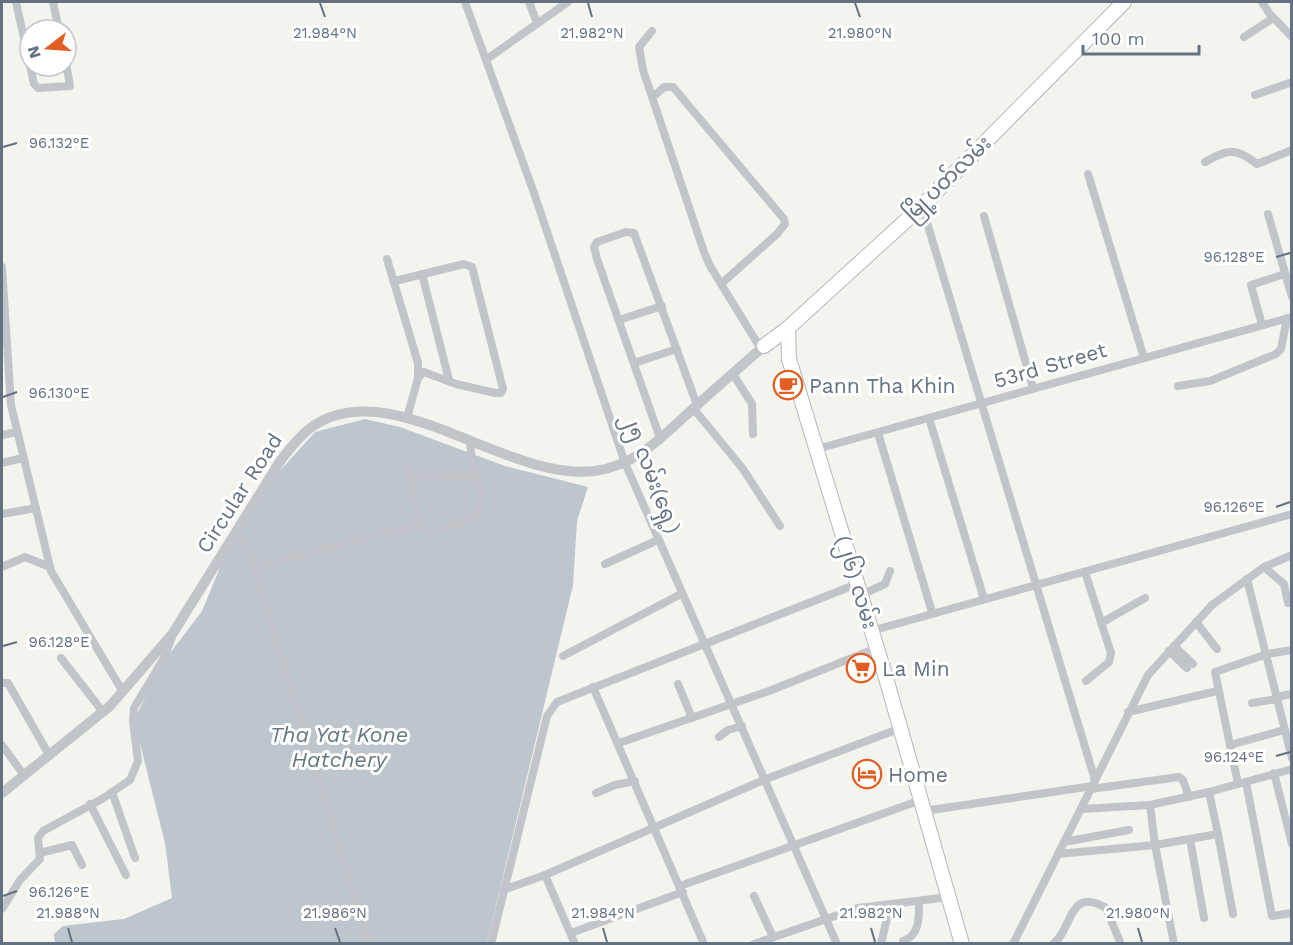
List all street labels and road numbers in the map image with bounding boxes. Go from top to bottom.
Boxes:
street label: မြို့ပတ်လမ်း [896,128,999,229]
street label: 53rd Street [991,337,1109,393]
street label: ၂၅ လမ်း(ရှေ့) [613,408,689,538]
street label: Circular Road [191,428,287,558]
street label: (၂၆) လမ်း [826,531,886,633]

